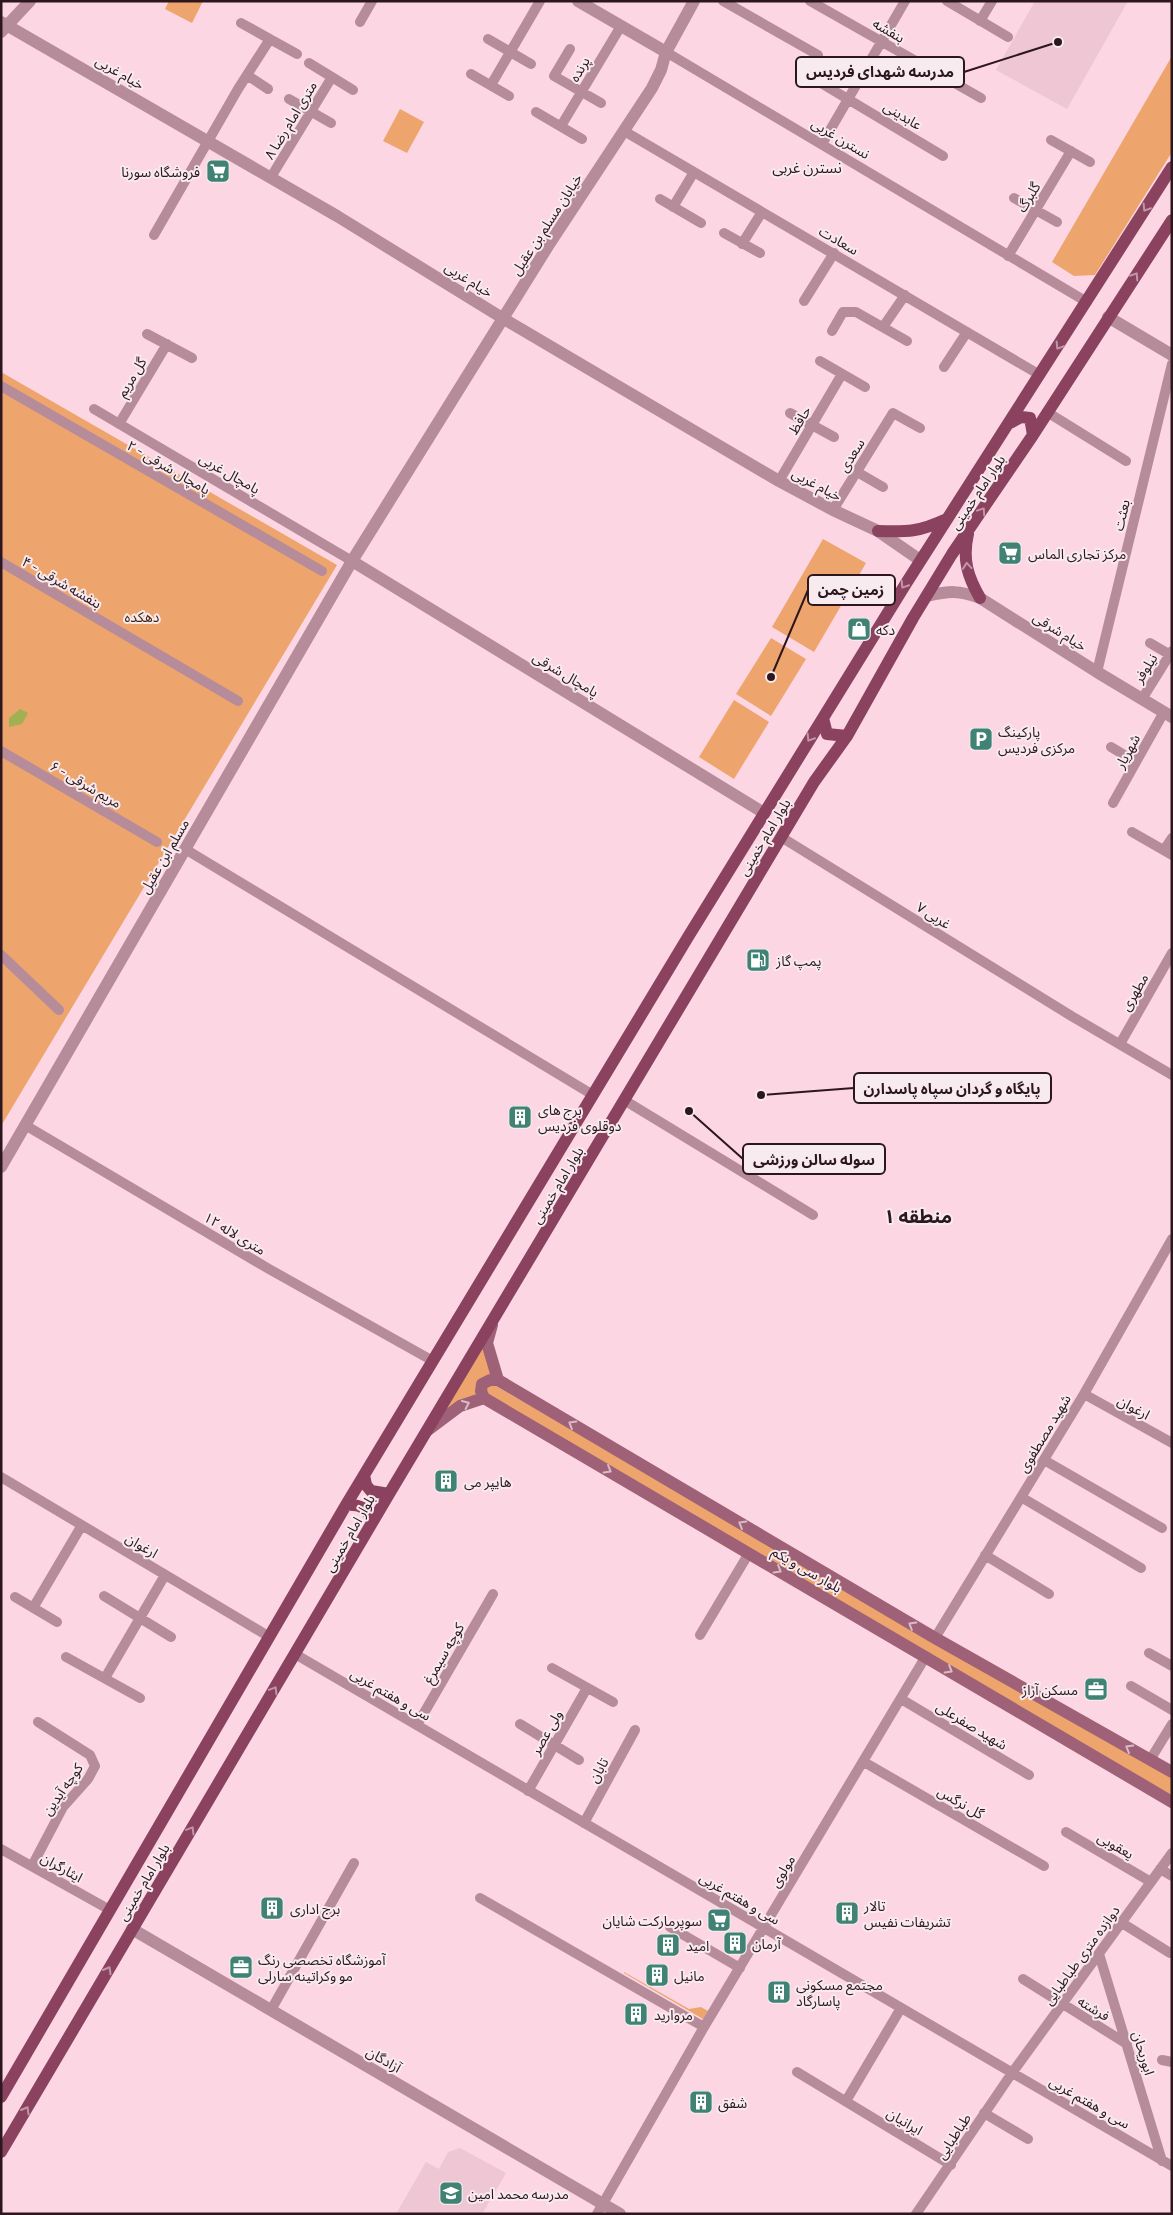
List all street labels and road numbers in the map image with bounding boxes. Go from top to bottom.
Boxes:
street label: بنفشه [869,13,909,47]
street label: خیام غربی [91,50,148,95]
street label: پرنده [564,53,595,86]
street label: ۸ متری امام رضا [259,77,323,164]
street label: عابدینی [880,96,926,134]
street label: نسترن غربی [808,113,874,163]
street label: خیابان مسلم بن عقیل [506,169,588,280]
street label: گلبرگ [1012,178,1045,216]
street label: سعادت [816,221,862,259]
street label: خیام غربی [440,257,497,303]
street label: گل مریم [112,353,152,401]
street label: حافظ [783,402,815,438]
street label: پامچال شرقی - ۲ [123,435,214,500]
street label: سعدی [833,435,869,475]
street label: پامچال غربی [196,448,264,499]
street label: بلوار امام خمینی [945,450,1011,534]
street label: خیام غربی [788,463,845,507]
street label: بعثت [1108,497,1134,533]
street label: بنفشه شرقی - ۴ [19,551,106,613]
street label: خیام شرقی [1029,607,1090,657]
street label: پامچال شرقی [529,647,603,702]
street label: نیلوفر [1128,649,1162,687]
street label: شهریار [1109,730,1144,772]
street label: مریم شرقی - ۶ [46,756,125,814]
street label: بلوار امام خمینی [733,795,796,880]
street label: مسلم ابن عقیل [135,815,195,898]
street label: ۷ غربی [913,897,955,933]
street label: مطهری [1116,970,1152,1014]
street label: بلوار امام خمینی [526,1143,589,1228]
street label: ۱۲ متری لاله [201,1207,269,1259]
street label: شهید مصطفوی [1013,1390,1075,1476]
street label: ارغوان [1114,1390,1154,1424]
street label: بلوار امام خمینی [319,1490,381,1576]
street label: ارغوان [122,1528,162,1562]
street label: بلوار سی و یکم [767,1541,846,1599]
street label: کوچه سیمرغ [418,1619,470,1688]
street label: سی و هفتم غربی [346,1663,435,1727]
street label: شهید صفرعلی [933,1696,1011,1754]
street label: ولی عصر [525,1706,566,1759]
street label: تابان [583,1754,613,1786]
street label: کوچه آیدین [37,1759,88,1819]
street label: گل نرگس [934,1781,988,1823]
street label: یعقوبی [1094,1827,1138,1863]
street label: بلوار امام خمینی [112,1840,175,1925]
street label: ایثارگران [38,1848,86,1886]
street label: مولوی [765,1851,799,1891]
street label: سی و هفتم غربی [695,1867,784,1931]
street label: دوازده متری طباطبایی [1038,1901,1124,2009]
street label: فرشته [1074,1991,1114,2025]
street label: ابوریحان [1128,2029,1160,2077]
street label: آزادگان [363,2041,406,2077]
street label: سی و هفتم غربی [1045,2071,1134,2135]
street label: ایرانیان [884,2103,926,2139]
street label: طباطبایی [931,2109,975,2163]

